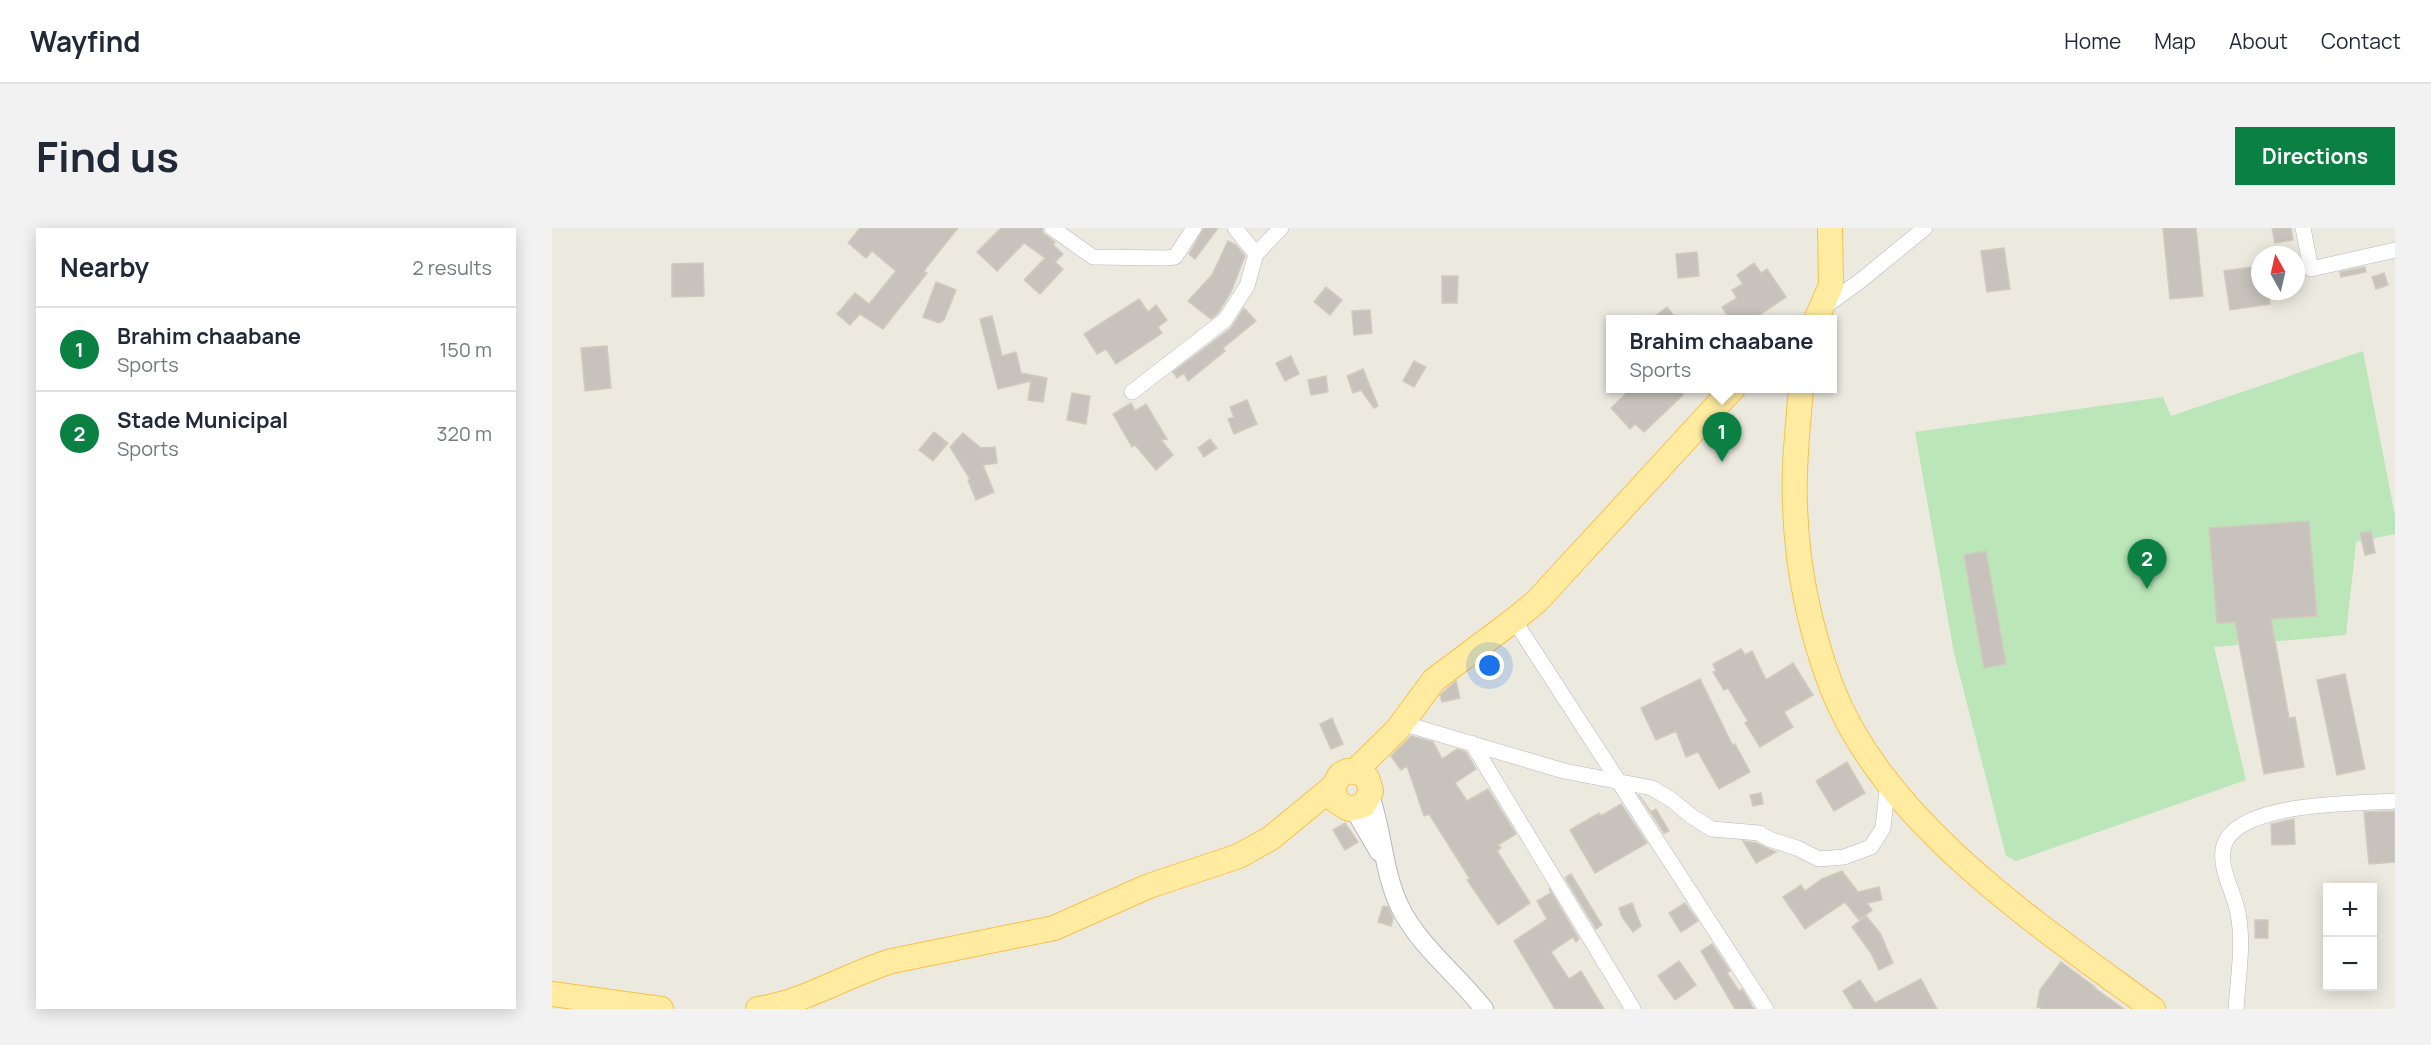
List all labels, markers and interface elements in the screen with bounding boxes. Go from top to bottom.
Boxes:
text: Wayfind [30,22,140,60]
text: Home [2064,27,2121,55]
text: Map [2154,27,2196,55]
text: About [2229,27,2288,55]
text: Contact [2321,27,2401,55]
text: Find us [36,127,179,185]
button: Directions [2235,127,2395,185]
north arrow [2251,246,2305,300]
text: Nearby [60,249,149,285]
text: 2 results [412,254,492,281]
popup [1606,315,1837,393]
text: Brahim chaabane [117,321,301,351]
text: Brahim chaabane [1630,326,1813,356]
text: 1 [75,336,84,363]
text: 150 m [439,336,492,363]
text: Sports [117,351,179,378]
text: Sports [1630,356,1691,383]
text: Stade Municipal [117,405,288,435]
pin: 1 [1702,412,1742,462]
text: 2 [74,420,85,447]
text: 320 m [436,420,492,447]
text: Sports [117,435,179,462]
pin: 2 [2128,540,2166,589]
your location [1475,651,1504,680]
map controls [2323,883,2377,991]
button: + [2323,883,2377,937]
button: − [2323,937,2377,991]

